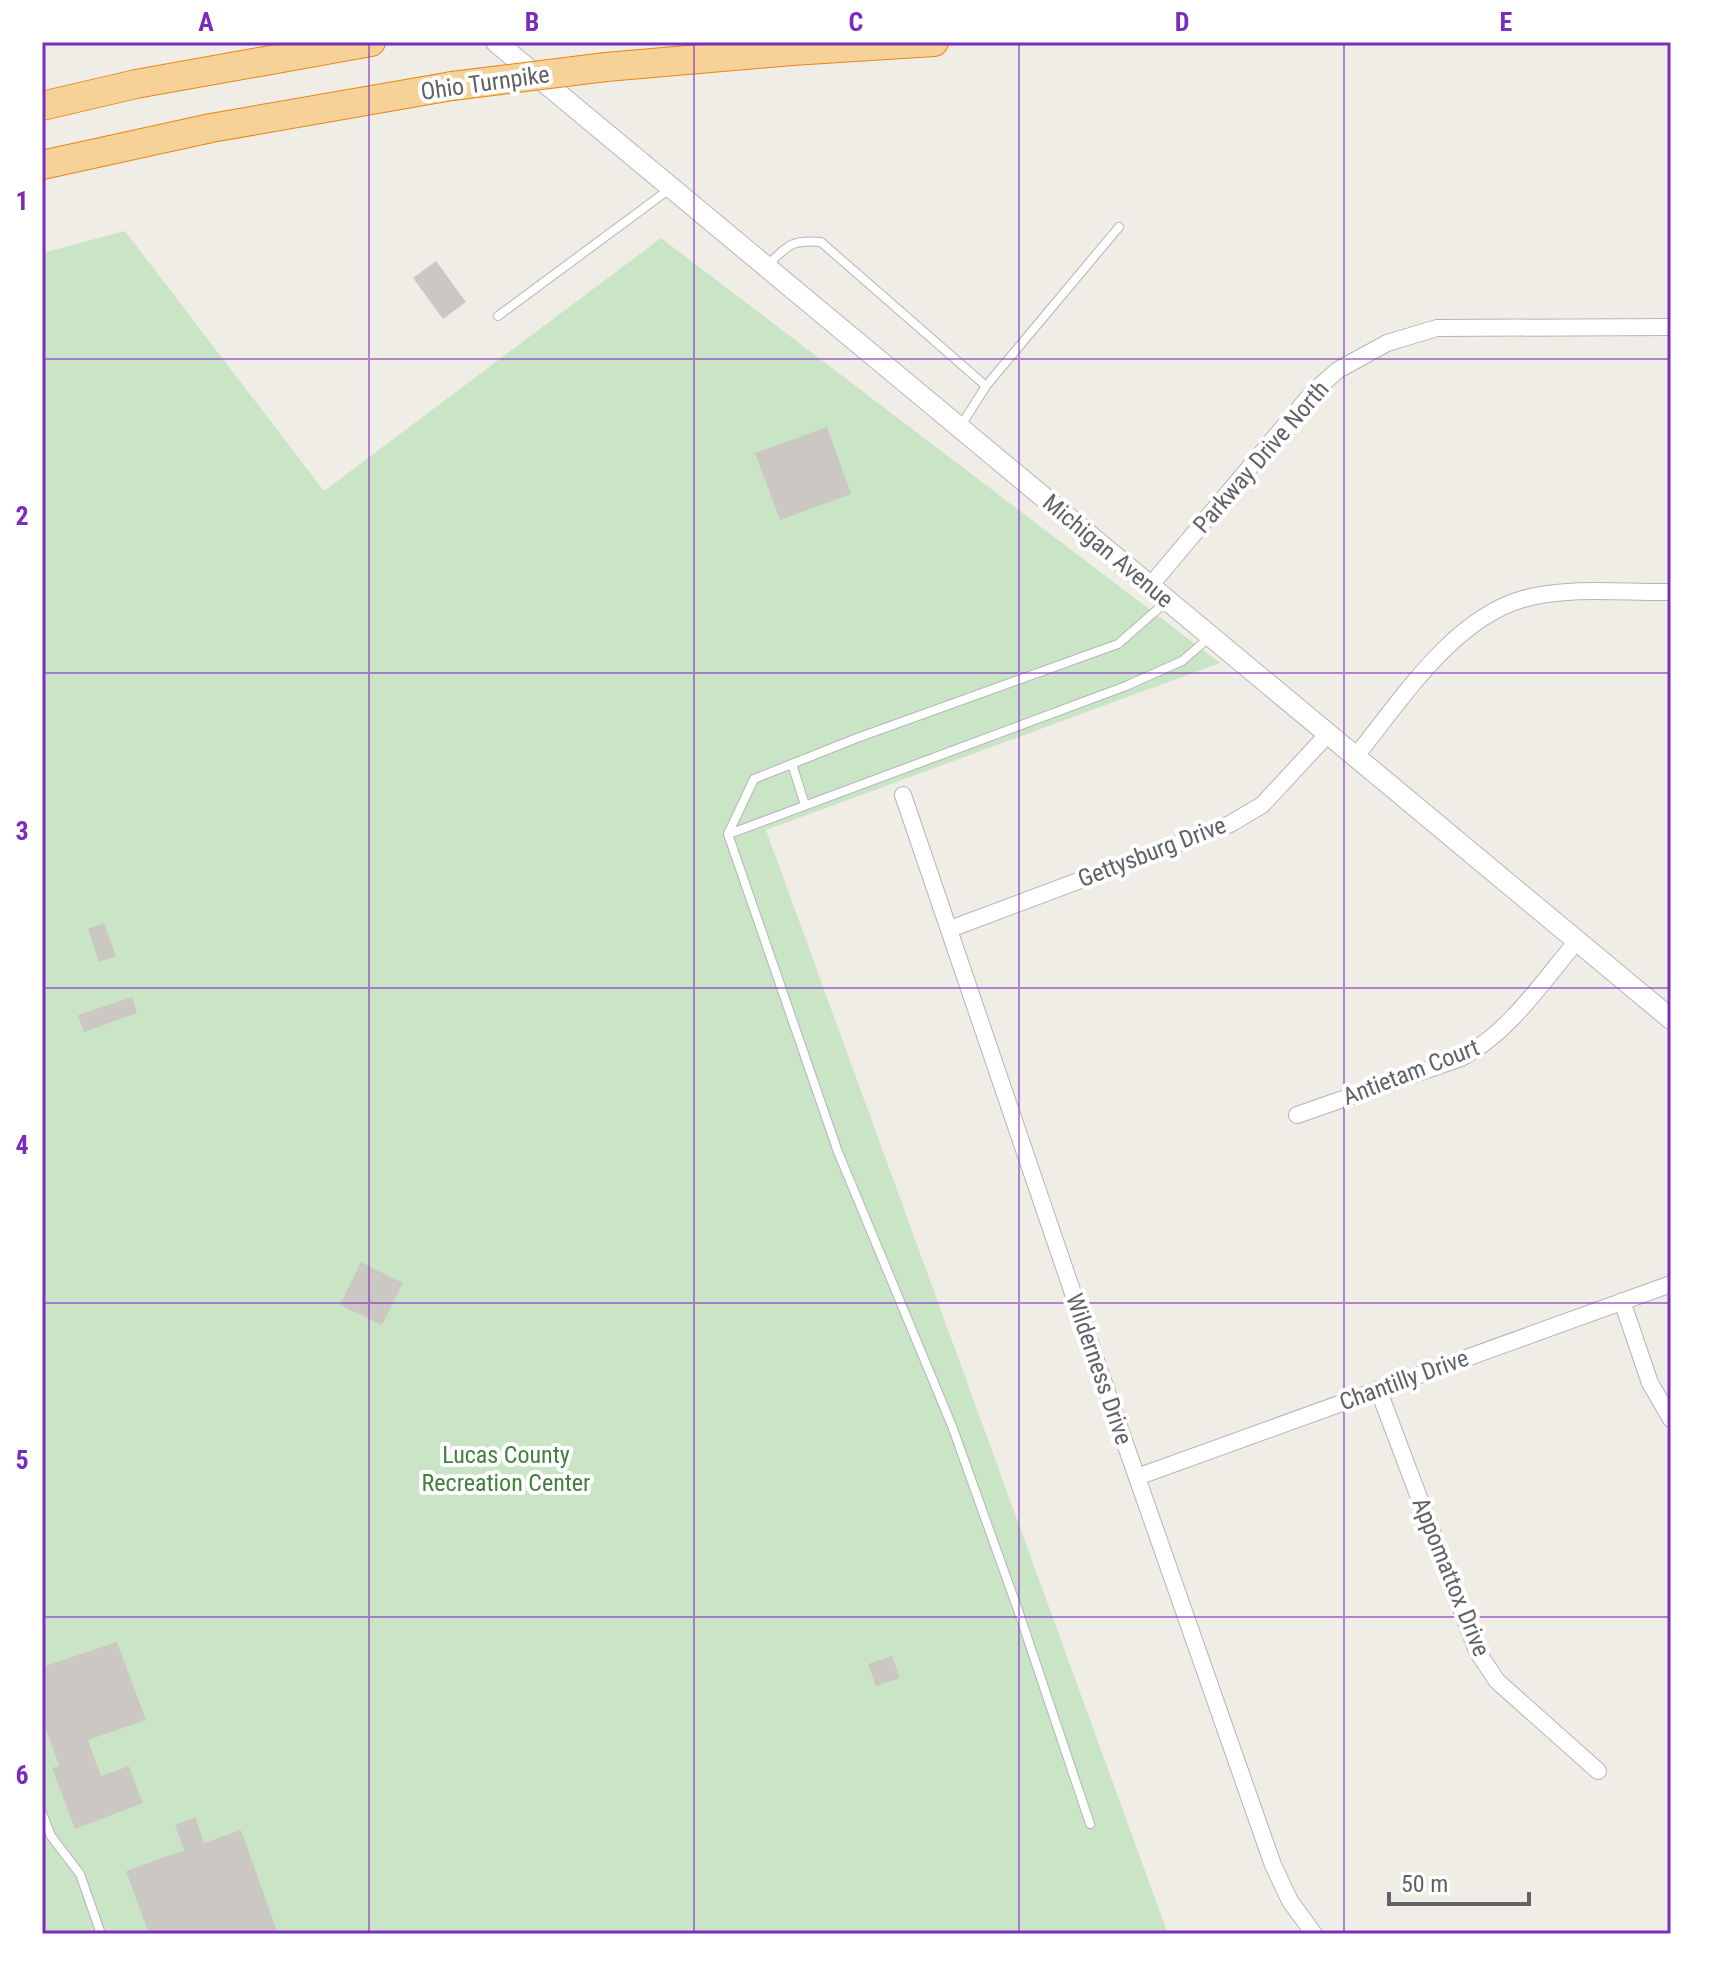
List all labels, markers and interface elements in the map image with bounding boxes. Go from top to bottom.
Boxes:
text: A [198,7,214,37]
text: B [525,7,539,37]
text: C [849,7,864,37]
text: D [1175,7,1189,37]
text: E [1500,7,1513,37]
street label: Ohio Turnpike [419,60,551,106]
text: 1 [15,186,29,216]
street label: Parkway Drive North [1187,375,1335,539]
street label: Michigan Avenue [1037,488,1179,614]
text: 2 [15,501,29,531]
street label: Gettysburg Drive [1074,811,1230,893]
text: 3 [15,816,29,846]
street label: Antietam Court [1339,1033,1483,1111]
text: 4 [15,1130,29,1160]
street label: Wilderness Drive [1060,1290,1138,1448]
street label: Chantilly Drive [1336,1344,1472,1416]
park label: Lucas County Recreation Center [422,1441,590,1497]
text: 5 [15,1445,29,1475]
street label: Appomattox Drive [1406,1493,1496,1661]
text: 6 [15,1760,29,1790]
scale bar [1389,1856,1529,1906]
text: 50 m [1401,1870,1448,1898]

